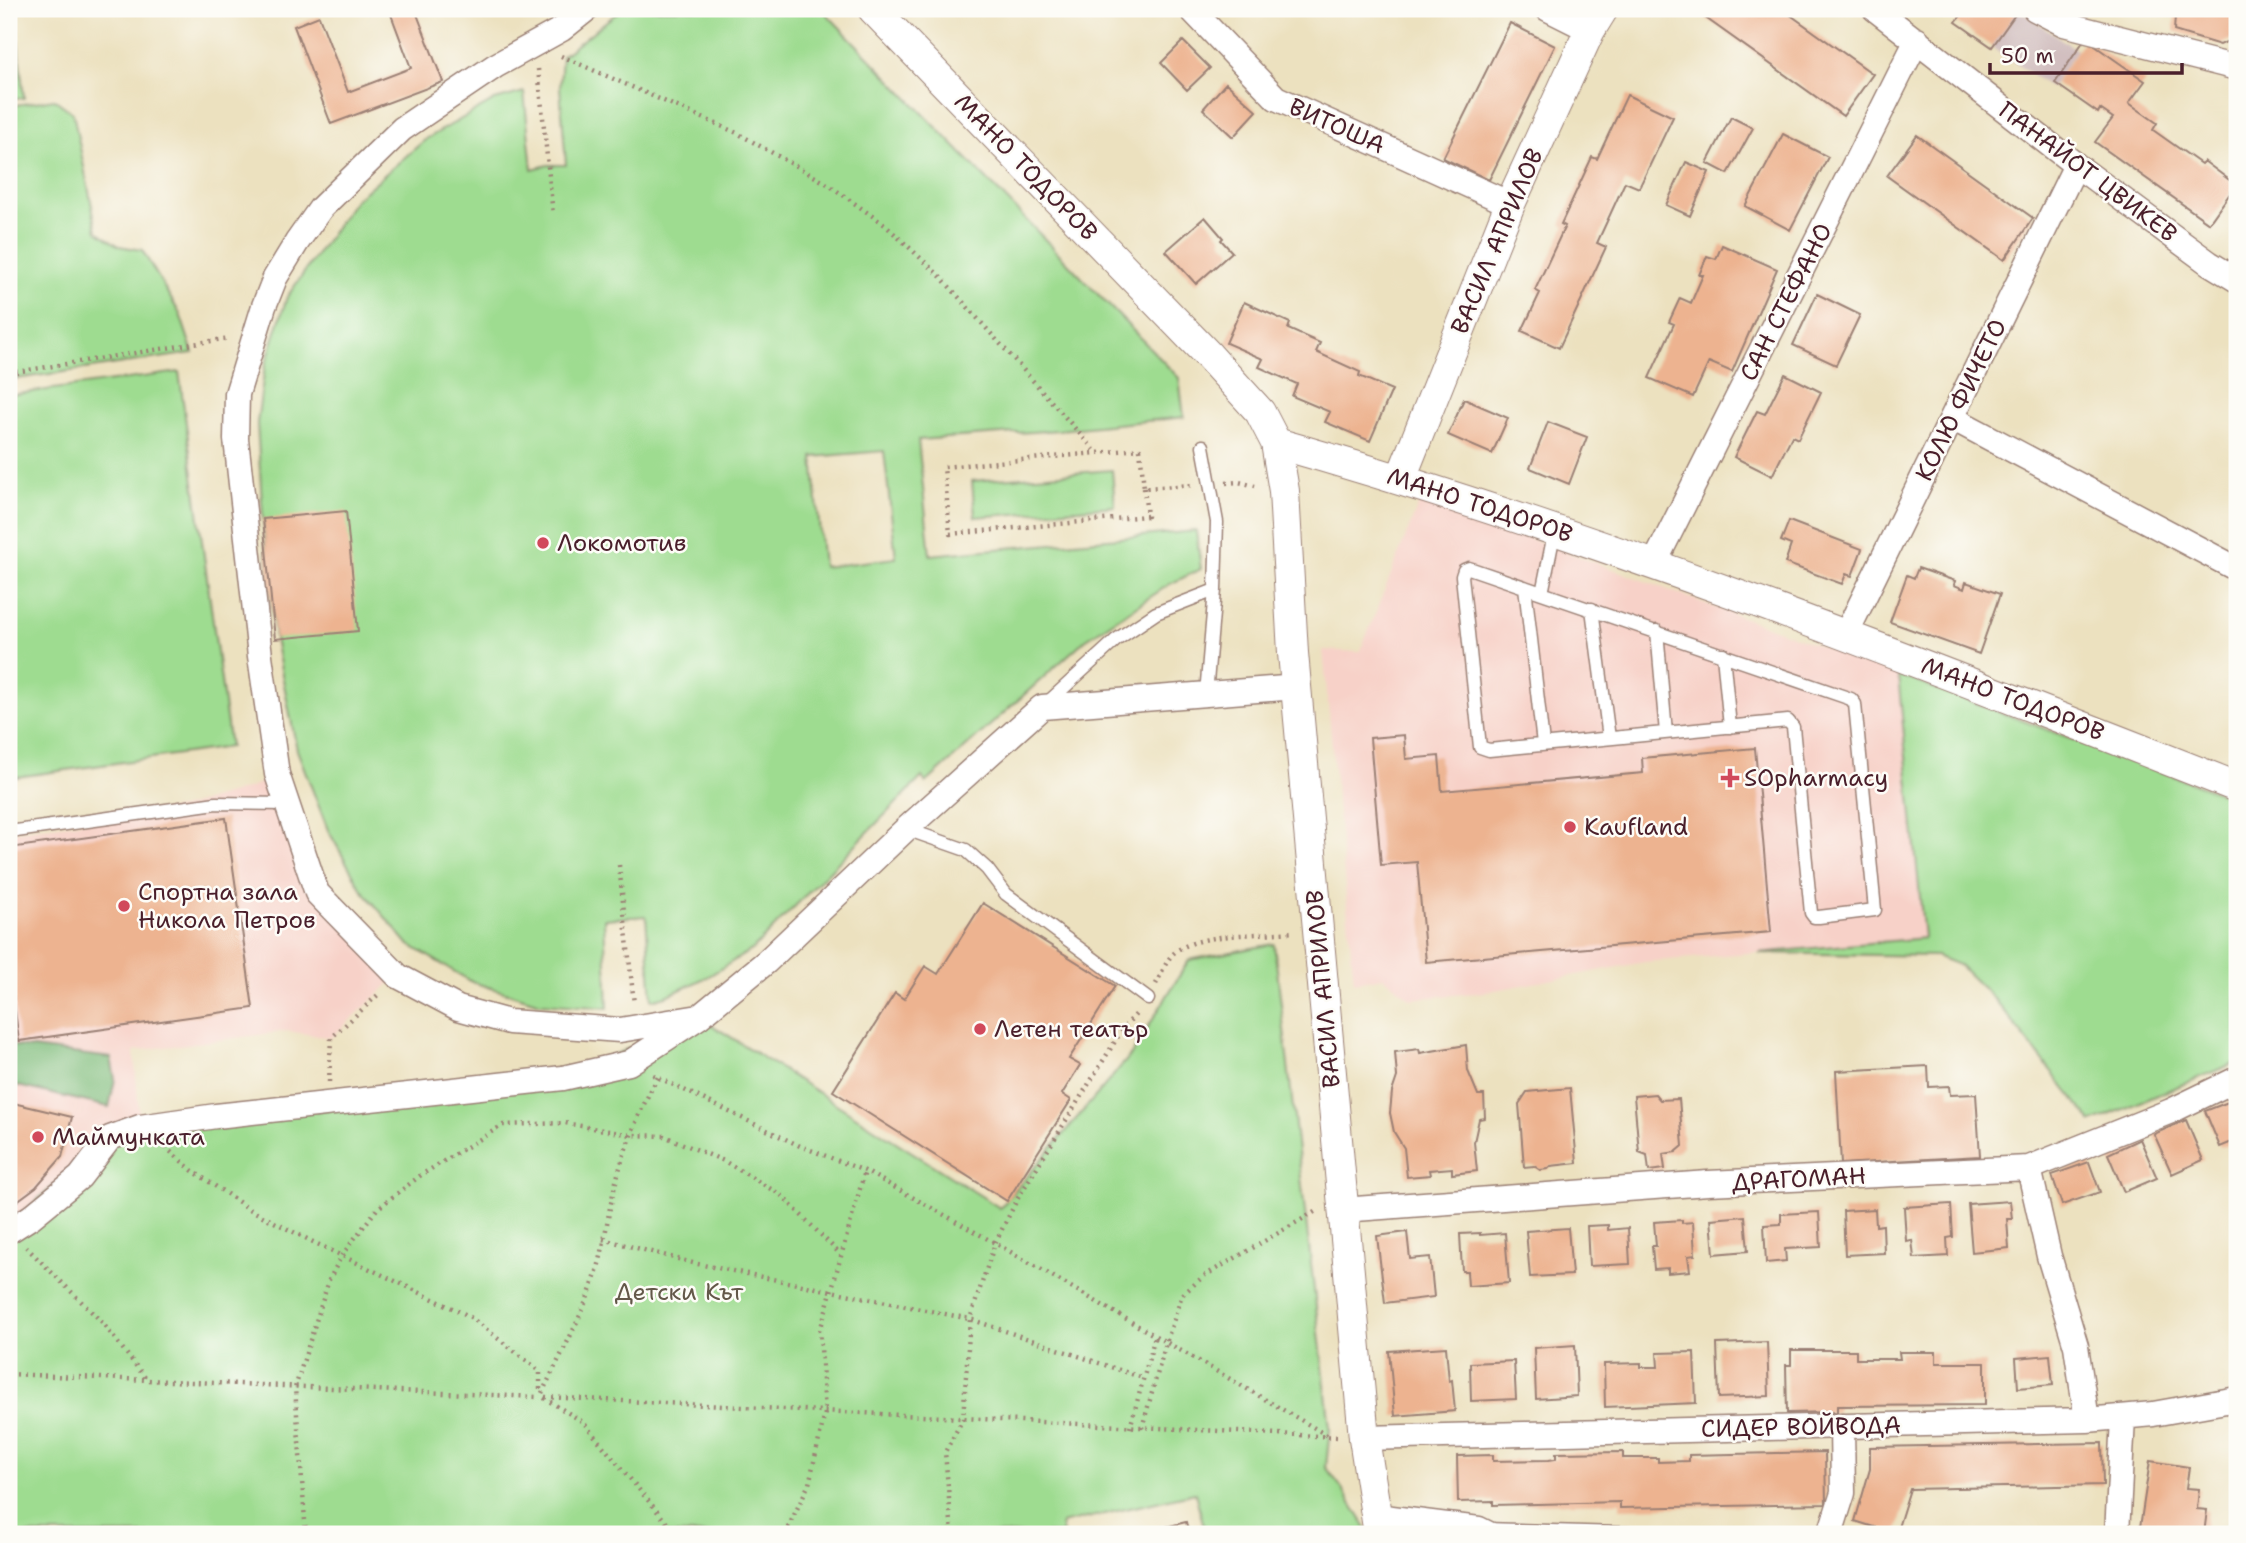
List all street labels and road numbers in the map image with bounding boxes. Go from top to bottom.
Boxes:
street label: МАНО ТОДОРОВ [947,86,1105,248]
street label: ВИТОША [1284,91,1390,161]
street label: ПАНАЙОТ ЦВИКЕВ [1992,94,2184,250]
street label: ВАСИЛ АПРИЛОВ [1443,143,1551,339]
street label: САН СТЕФАНО [1732,218,1840,386]
street label: КОЛЮ ФИЧЕТО [1908,314,2014,486]
street label: МАНО ТОДОРОВ [1383,460,1577,550]
street label: МАНО ТОДОРОВ [1917,649,2109,749]
street label: ВАСИЛ АПРИЛОВ [1298,889,1348,1089]
street label: ДРАГОМАН [1731,1160,1867,1198]
street label: СИДЕР ВОЙВОДА [1701,1409,1901,1445]

